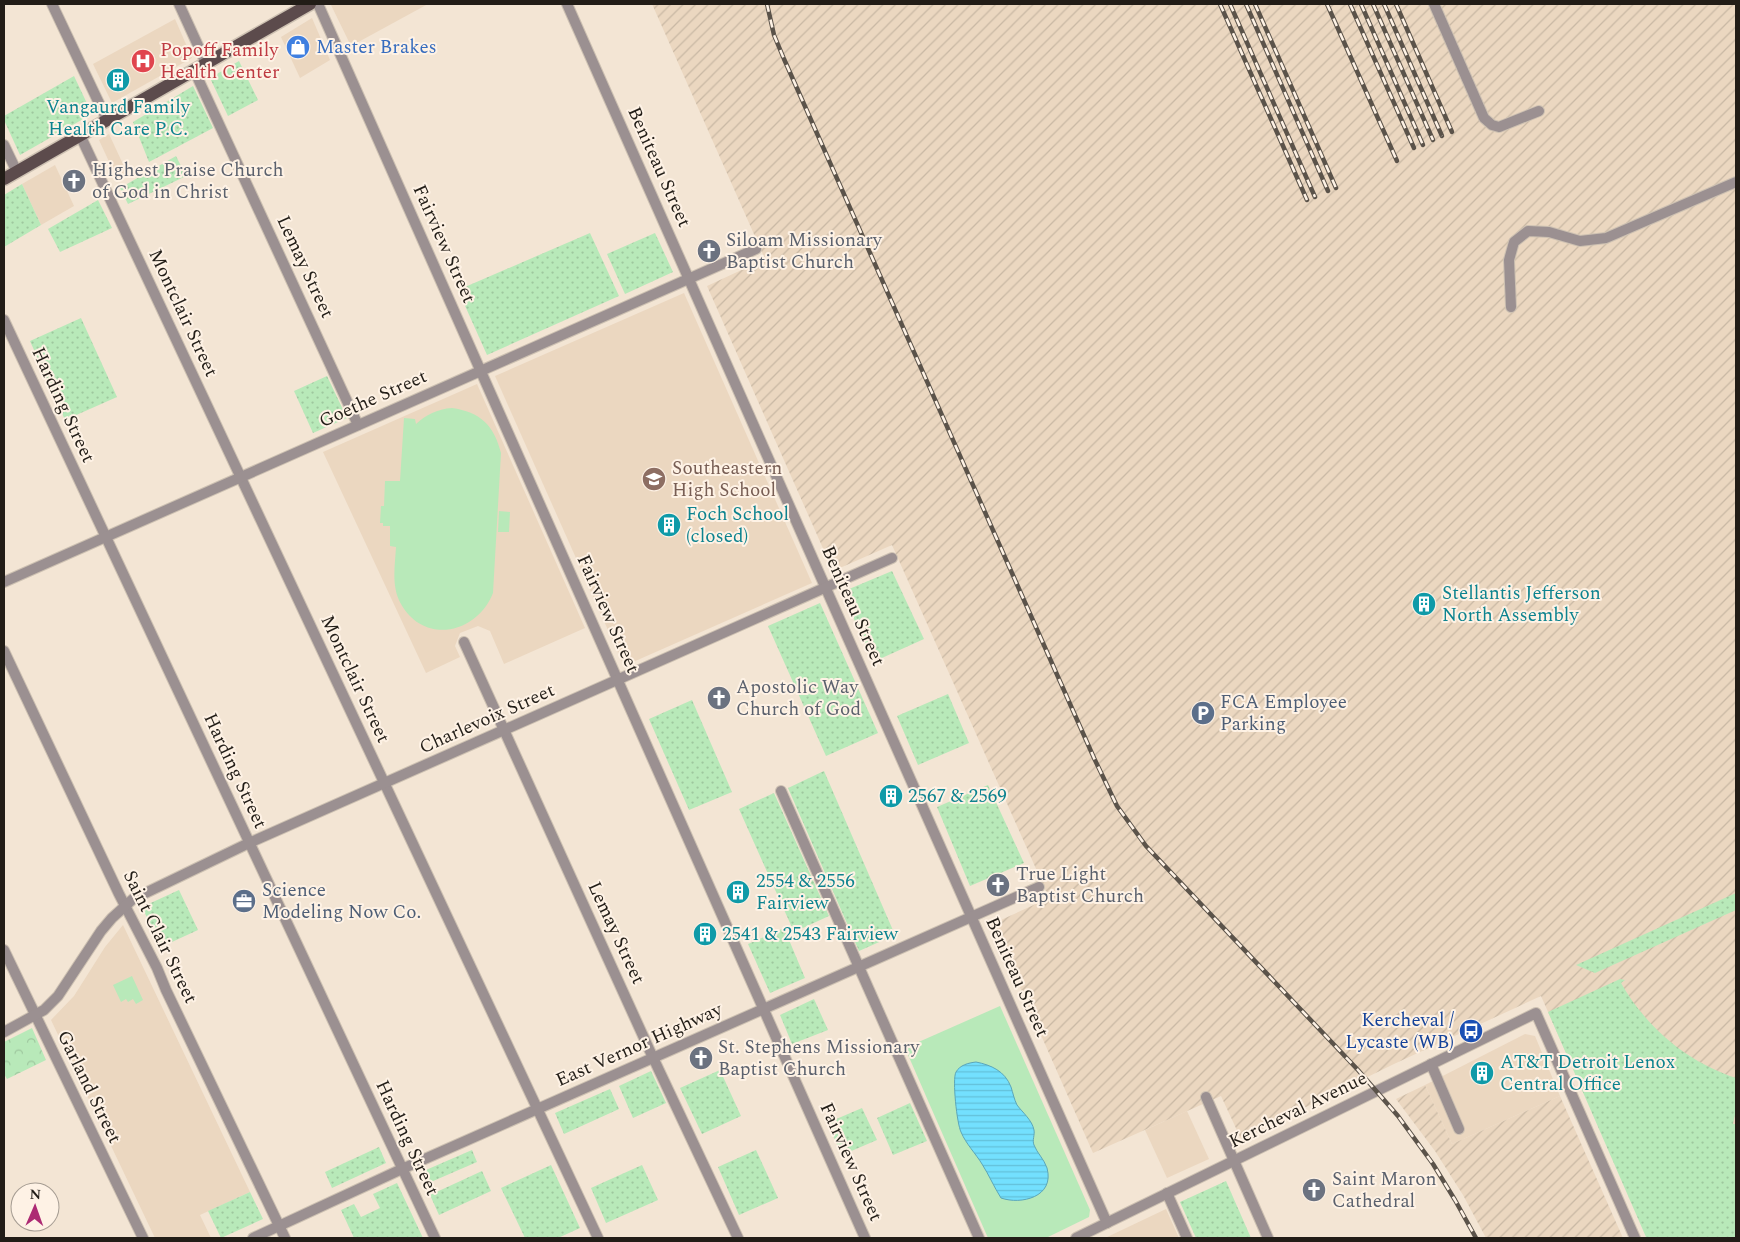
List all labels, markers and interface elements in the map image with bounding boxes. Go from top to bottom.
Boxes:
place label: Master Brakes [316,33,437,62]
shop icon: Master Brakes [285,34,311,60]
place label: Popoff Family Health Center [160,36,280,87]
hospital icon: Popoff Family Health Center [130,48,156,74]
building icon: Vangaurd Family Health Care P.C. [105,67,131,93]
place label: Vangaurd Family Health Care P.C. [46,93,191,144]
street label: Beniteau Street [619,102,699,232]
place label: Highest Praise Church of God in Christ [92,156,284,207]
church icon: Highest Praise Church of God in Christ [61,168,87,194]
street label: Fairview Street [405,180,483,308]
street label: Lemay Street [269,211,342,323]
place label: Siloam Missionary Baptist Church [726,226,883,277]
church icon: Siloam Missionary Baptist Church [696,238,722,264]
street label: Montclair Street [141,244,225,382]
street label: Harding Street [23,342,103,468]
street label: Goethe Street [314,362,432,436]
place label: Southeastern High School [672,454,782,505]
school or university icon: Southeastern High School [641,466,667,492]
place label: Foch School (closed) [686,500,789,551]
building icon: Foch School (closed) [656,512,682,538]
street label: Beniteau Street [813,541,893,671]
street label: Fairview Street [569,550,647,678]
place label: Stellantis Jefferson North Assembly [1442,579,1601,630]
building icon: Stellantis Jefferson North Assembly [1411,591,1437,617]
street label: Montclair Street [313,610,397,748]
place label: Apostolic Way Church of God [736,673,861,724]
street label: Charlevoix Street [415,676,560,762]
church icon: Apostolic Way Church of God [706,685,732,711]
place label: FCA Employee Parking [1220,688,1347,739]
parking icon: FCA Employee Parking [1190,700,1216,726]
street label: Harding Street [195,708,275,834]
place label: 2567 & 2569 [908,782,1007,811]
building icon: 2567 & 2569 [878,783,904,809]
place label: True Light Baptist Church [1016,860,1144,911]
street label: Saint Clair Street [115,865,205,1009]
place label: 2554 & 2556 Fairview [756,867,855,918]
church icon: True Light Baptist Church [985,872,1011,898]
place label: Science Modeling Now Co. [262,876,421,927]
street label: Lemay Street [580,877,653,989]
building icon: 2554 & 2556 Fairview [725,879,751,905]
office icon: Science Modeling Now Co. [231,888,257,914]
street label: Beniteau Street [977,912,1057,1042]
place label: 2541 & 2543 Fairview [722,920,899,949]
building icon: 2541 & 2543 Fairview [692,921,718,947]
street label: East Vernor Highway [551,995,728,1095]
place label: Kercheval / Lycaste (WB) [1345,1006,1454,1057]
bus stop icon: Kercheval / Lycaste (WB) [1458,1018,1484,1044]
street label: Garland Street [49,1026,129,1149]
place label: St. Stephens Missionary Baptist Church [718,1033,920,1084]
church icon: St. Stephens Missionary Baptist Church [688,1045,714,1071]
place label: AT&T Detroit Lenox Central Office [1500,1048,1675,1099]
building icon: AT&T Detroit Lenox Central Office [1469,1060,1495,1086]
street label: Kercheval Avenue [1224,1064,1372,1156]
street label: Harding Street [367,1075,447,1201]
street label: Fairview Street [812,1098,890,1226]
place label: Saint Maron Cathedral [1332,1165,1437,1216]
church icon: Saint Maron Cathedral [1301,1177,1327,1203]
north arrow [10,1182,60,1232]
text: N [29,1184,42,1205]

